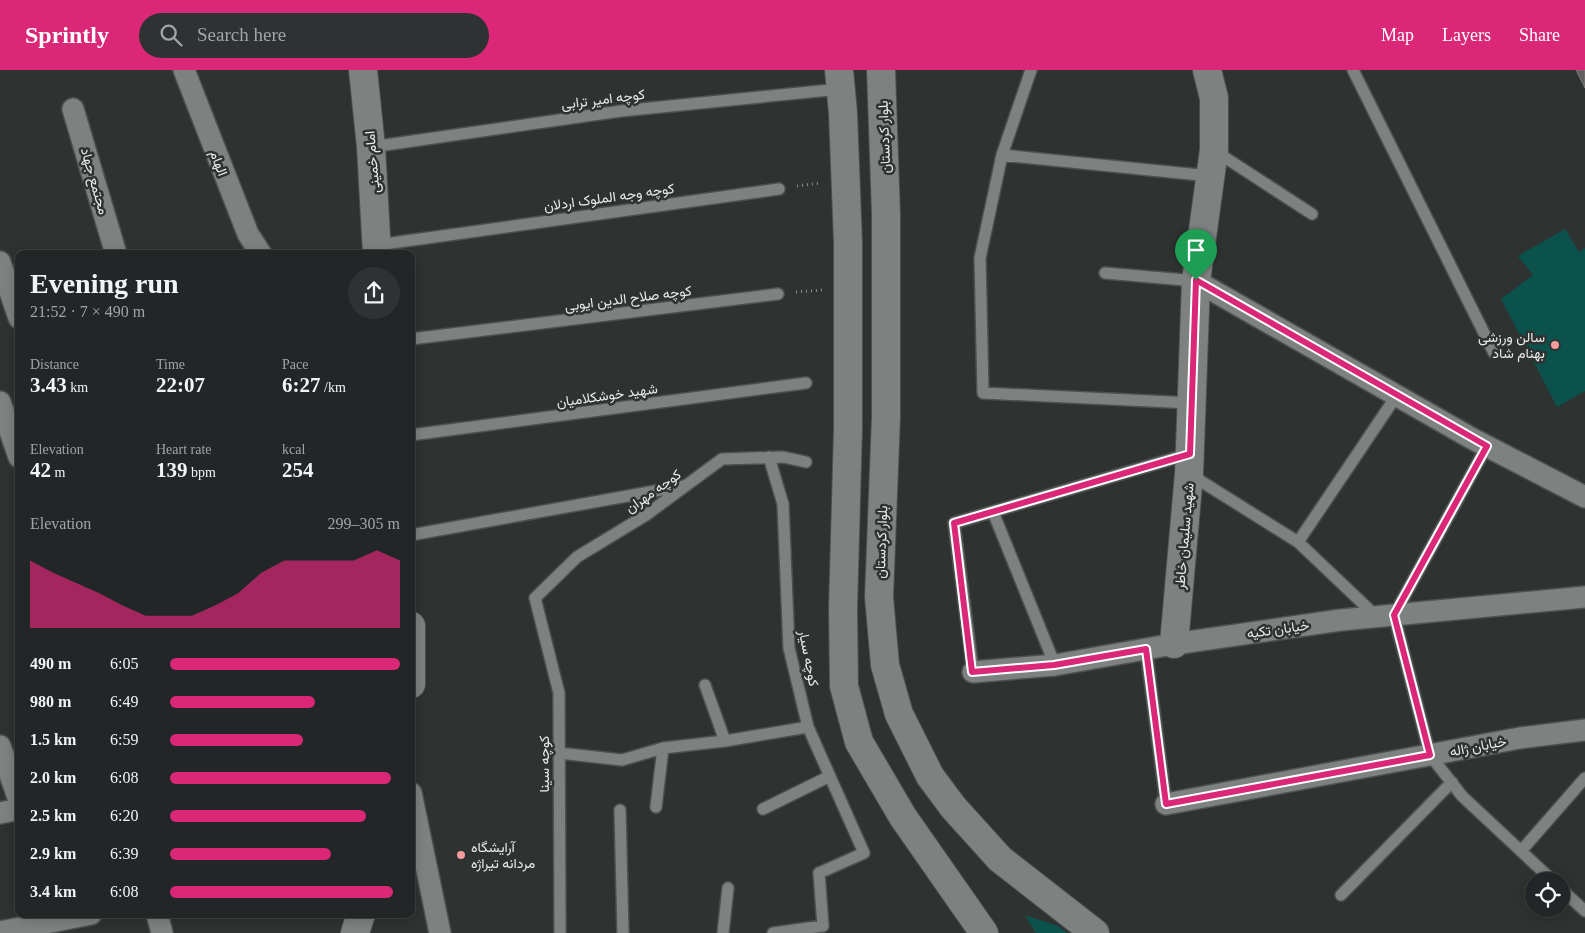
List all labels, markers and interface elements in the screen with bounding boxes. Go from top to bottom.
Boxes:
search box [139,13,489,58]
icon: search [157,21,185,49]
text: Sprintly [25,22,109,48]
text: Search here [197,24,286,45]
text: Map [1381,25,1414,45]
text: Layers [1442,25,1491,45]
text: Share [1519,25,1560,45]
street label: کوچه امیر ترابی [560,87,646,114]
street label: بلوار کردستان [876,100,894,174]
street label: امام خمینی [362,130,384,194]
street label: مجتمع جهاد [75,146,111,217]
street label: الهام [206,148,230,178]
street label: کوچه وجه الملوک اردلان [543,181,676,216]
pin [1175,229,1217,280]
icon: arrive [1182,236,1210,264]
button: share [348,267,400,319]
text: Evening run [30,268,179,299]
street label: کوچه صلاح الدین ایوبی [564,283,693,317]
text: 21:52 · 7 × 490 m [30,303,145,320]
place label: سالن ورزشی بهنام شاد [1478,330,1545,362]
marker: سالن ورزشی بهنام شاد [1549,339,1561,351]
text: Distance [30,357,79,372]
text: Time [156,357,185,372]
text: Pace [282,357,308,372]
text: 3.43 [30,373,67,397]
text: 22:07 [156,373,205,397]
text: 6:27 [282,373,321,397]
text: km [67,380,88,395]
text: /km [321,380,346,395]
street label: شهید خوشکلامیان [556,381,659,411]
text: Elevation [30,442,84,457]
text: Heart rate [156,442,212,457]
text: kcal [282,442,305,457]
text: 42 [30,458,51,482]
text: 139 [156,458,188,482]
text: 254 [282,458,314,482]
text: m [51,465,65,480]
text: bpm [188,465,216,480]
street label: کوچه مهران [623,467,685,518]
street label: شهید سلیمان خاطر [1172,482,1198,591]
street label: بلوار کردستان [873,505,891,579]
text: Elevation [30,515,91,532]
text: 299–305 m [328,515,400,532]
street label: خیابان تکیه [1246,618,1310,642]
street label: کوچه سیار [794,628,821,688]
text: 490 m [30,655,71,672]
text: 6:05 [110,655,138,672]
text: 980 m [30,693,71,710]
text: 6:49 [110,693,138,710]
text: 1.5 km [30,731,76,748]
text: 6:59 [110,731,138,748]
street label: خیابان ژاله [1448,734,1508,760]
street label: کوچه سینا [537,735,554,793]
text: 2.0 km [30,769,76,786]
text: 6:08 [110,769,138,786]
text: 2.5 km [30,807,76,824]
text: 6:20 [110,807,138,824]
place label: آرایشگاه مردانه تیراژه [471,840,535,872]
text: 2.9 km [30,845,76,862]
text: 6:39 [110,845,138,862]
marker: آرایشگاه مردانه تیراژه [455,849,467,861]
map controls [1525,872,1570,917]
button: locate [1525,872,1570,917]
text: 3.4 km [30,883,76,900]
text: 6:08 [110,883,138,900]

